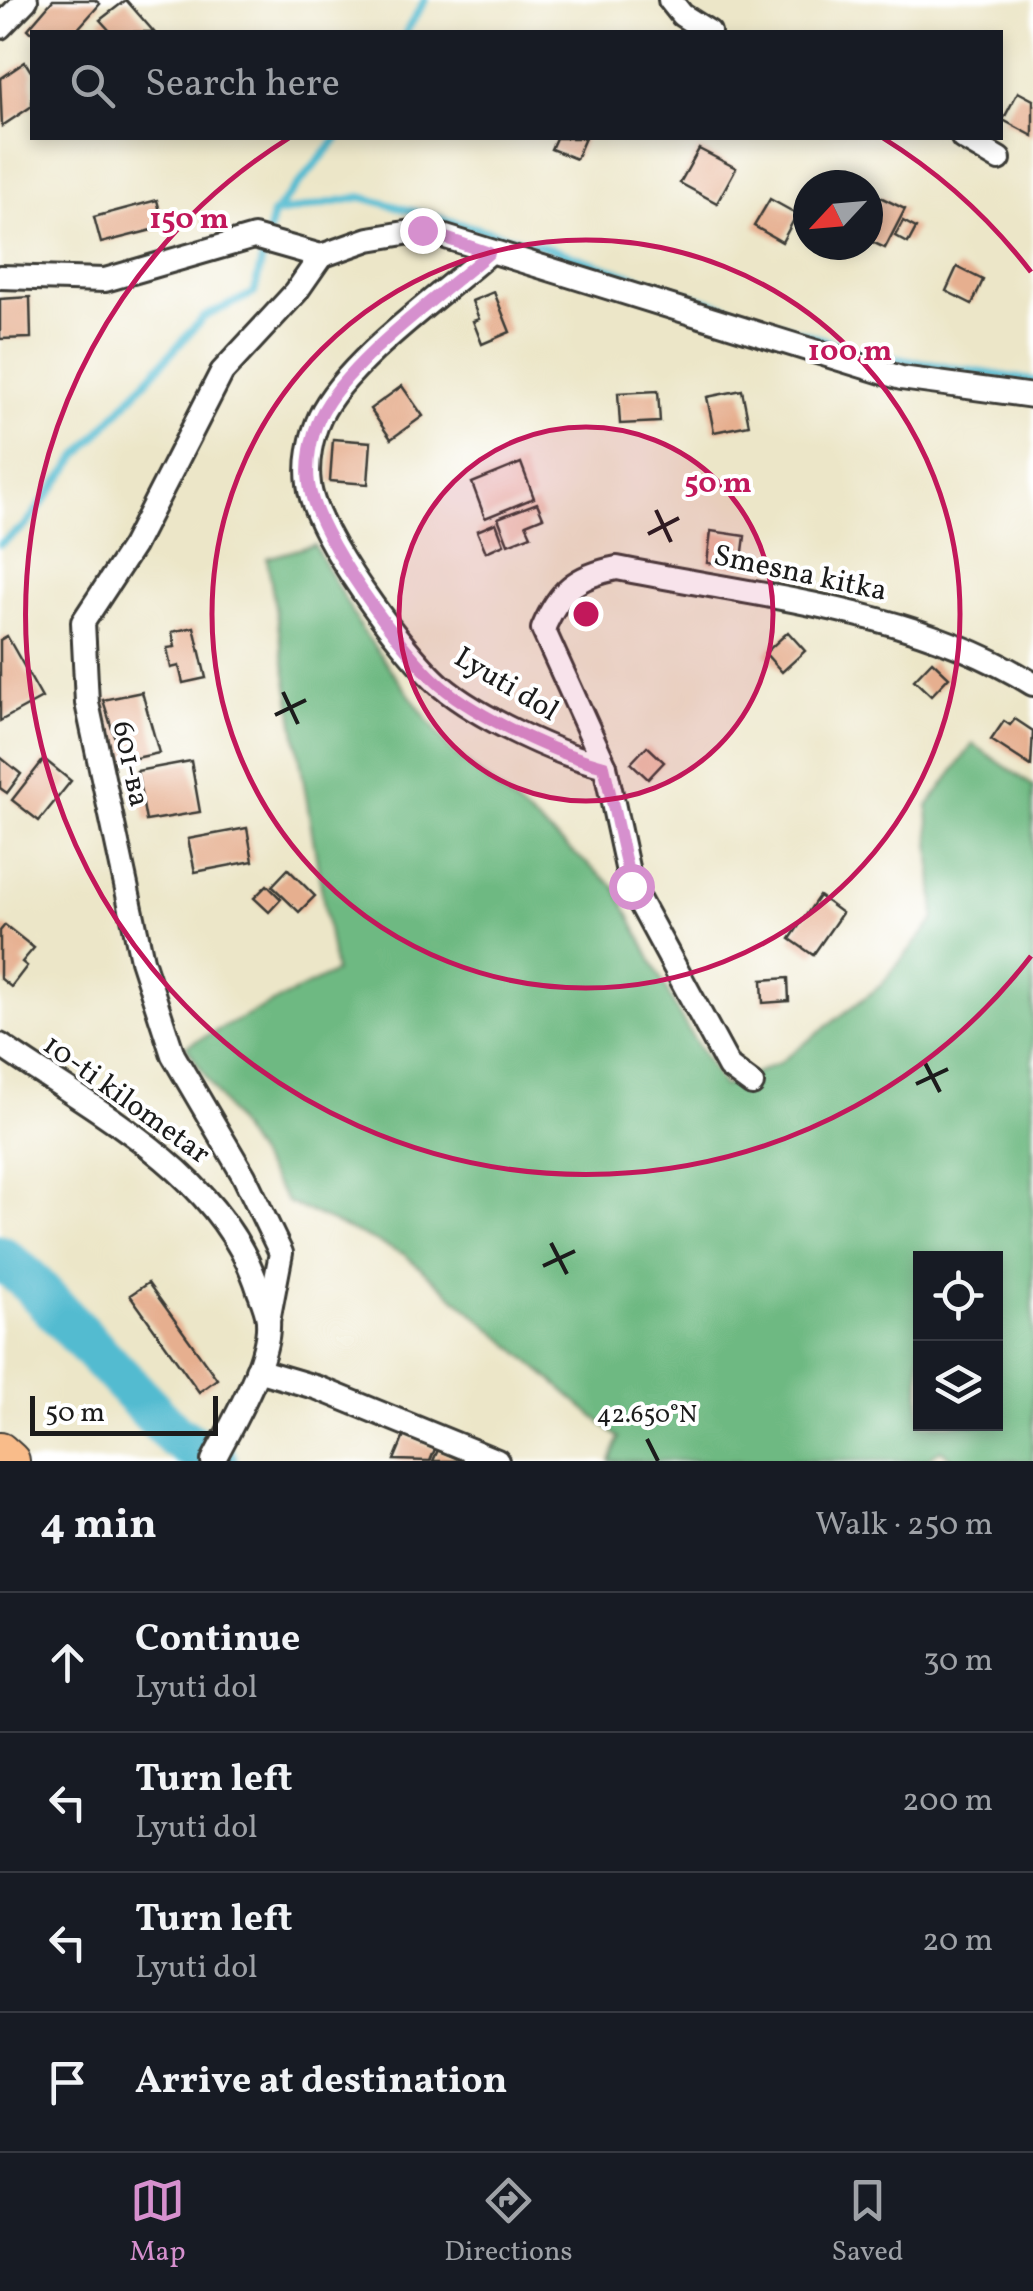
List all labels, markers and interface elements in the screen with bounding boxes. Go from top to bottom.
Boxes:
search box [30,30,1003,140]
icon: search [65,58,120,113]
text: Search here [145,59,340,112]
north arrow [793,170,883,260]
text: 150 m [149,199,229,241]
route end [400,208,446,254]
text: 100 m [808,331,892,373]
text: 50 m [684,463,752,505]
street label: Smesna kitka [709,535,891,613]
centre of rings [568,596,604,632]
street label: Lyuti dol [446,637,566,733]
street label: 601-ва [100,717,160,811]
route start [609,864,655,910]
street label: 10-ti kilometar [34,1025,218,1175]
map controls [913,1251,1003,1431]
button: locate [913,1251,1003,1341]
button: layers [913,1341,1003,1431]
scale bar [30,1391,218,1436]
text: 50 m [45,1394,105,1433]
text: 42.650°N [597,1398,697,1433]
text: 4 min [40,1497,157,1556]
text: Walk · 250 m [815,1504,993,1548]
text: Continue [135,1614,300,1667]
icon: ahead [40,1635,95,1690]
text: 30 m [923,1640,993,1684]
text: Lyuti dol [135,1667,258,1711]
text: Turn left [135,1754,292,1807]
icon: left [40,1775,95,1830]
text: 200 m [902,1780,993,1824]
text: Lyuti dol [135,1807,258,1851]
text: Turn left [135,1894,292,1947]
icon: left [40,1915,95,1970]
text: 20 m [922,1920,993,1964]
text: Lyuti dol [135,1947,258,1991]
icon: arrive [40,2055,95,2110]
text: Arrive at destination [135,2056,508,2109]
tab: Map [129,2173,185,2272]
tab: Directions [444,2173,573,2272]
tab: Saved [831,2173,904,2272]

